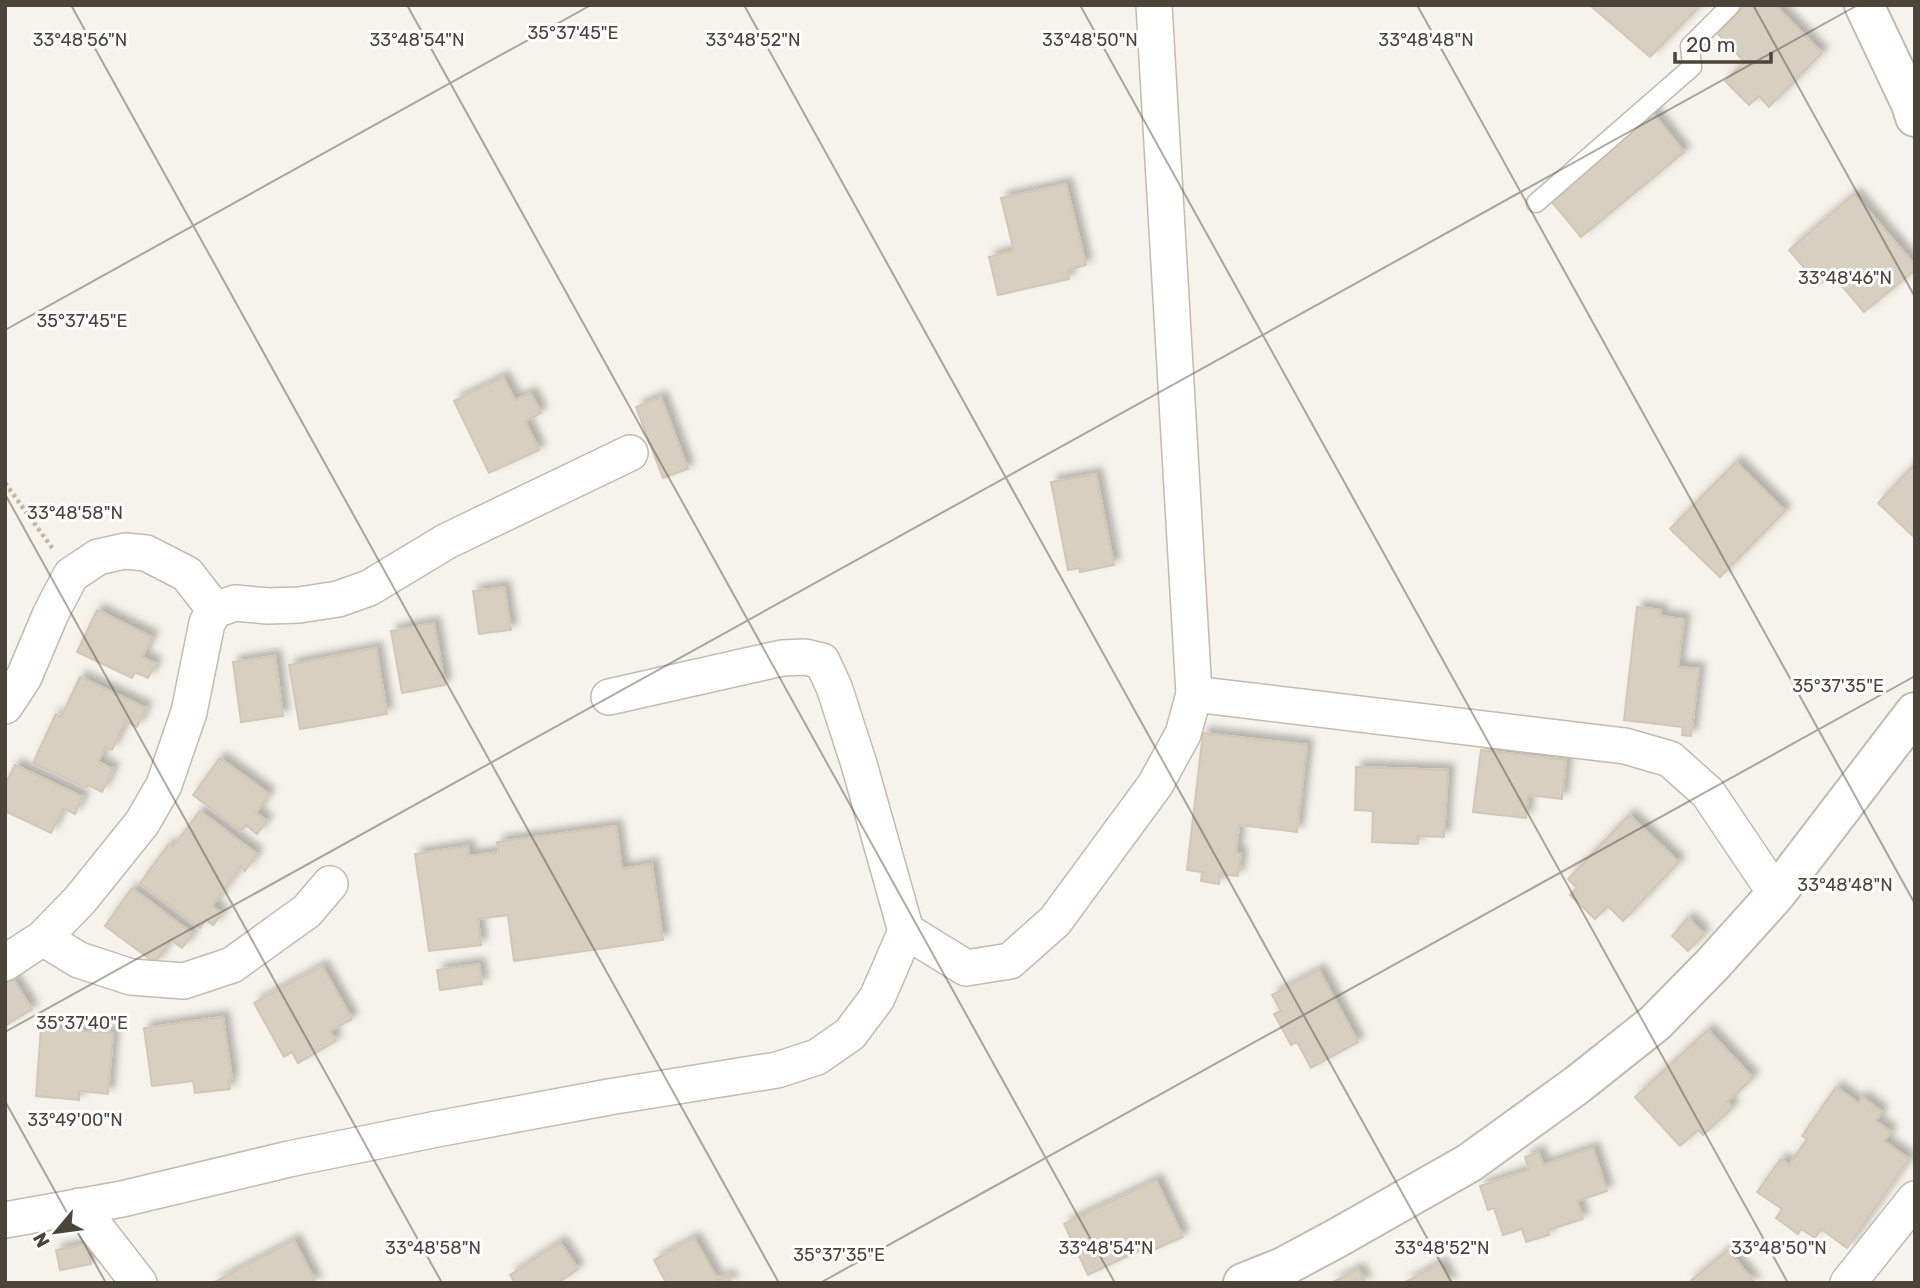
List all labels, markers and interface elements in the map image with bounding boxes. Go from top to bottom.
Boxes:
scale bar [1675,21,1771,65]
text: 35°37'45"E [527,22,619,44]
text: 33°48'56"N [33,29,127,51]
text: 33°48'54"N [369,29,465,51]
text: 33°48'52"N [706,29,800,51]
text: 33°48'50"N [1042,29,1138,51]
text: 33°48'48"N [1378,29,1474,51]
text: 20 m [1686,32,1735,57]
text: 33°48'46"N [1798,267,1892,289]
text: 35°37'45"E [36,310,128,332]
text: 33°48'58"N [27,502,123,524]
text: 35°37'35"E [1792,675,1884,697]
text: 33°48'48"N [1797,874,1893,896]
text: 35°37'40"E [36,1012,128,1034]
text: 33°49'00"N [27,1109,123,1131]
north arrow [21,1197,91,1267]
text: N [28,1228,55,1252]
text: 33°48'58"N [385,1237,481,1259]
text: 33°48'54"N [1058,1237,1154,1259]
text: 33°48'52"N [1395,1237,1489,1259]
text: 33°48'50"N [1731,1237,1827,1259]
text: 35°37'35"E [793,1244,885,1266]

